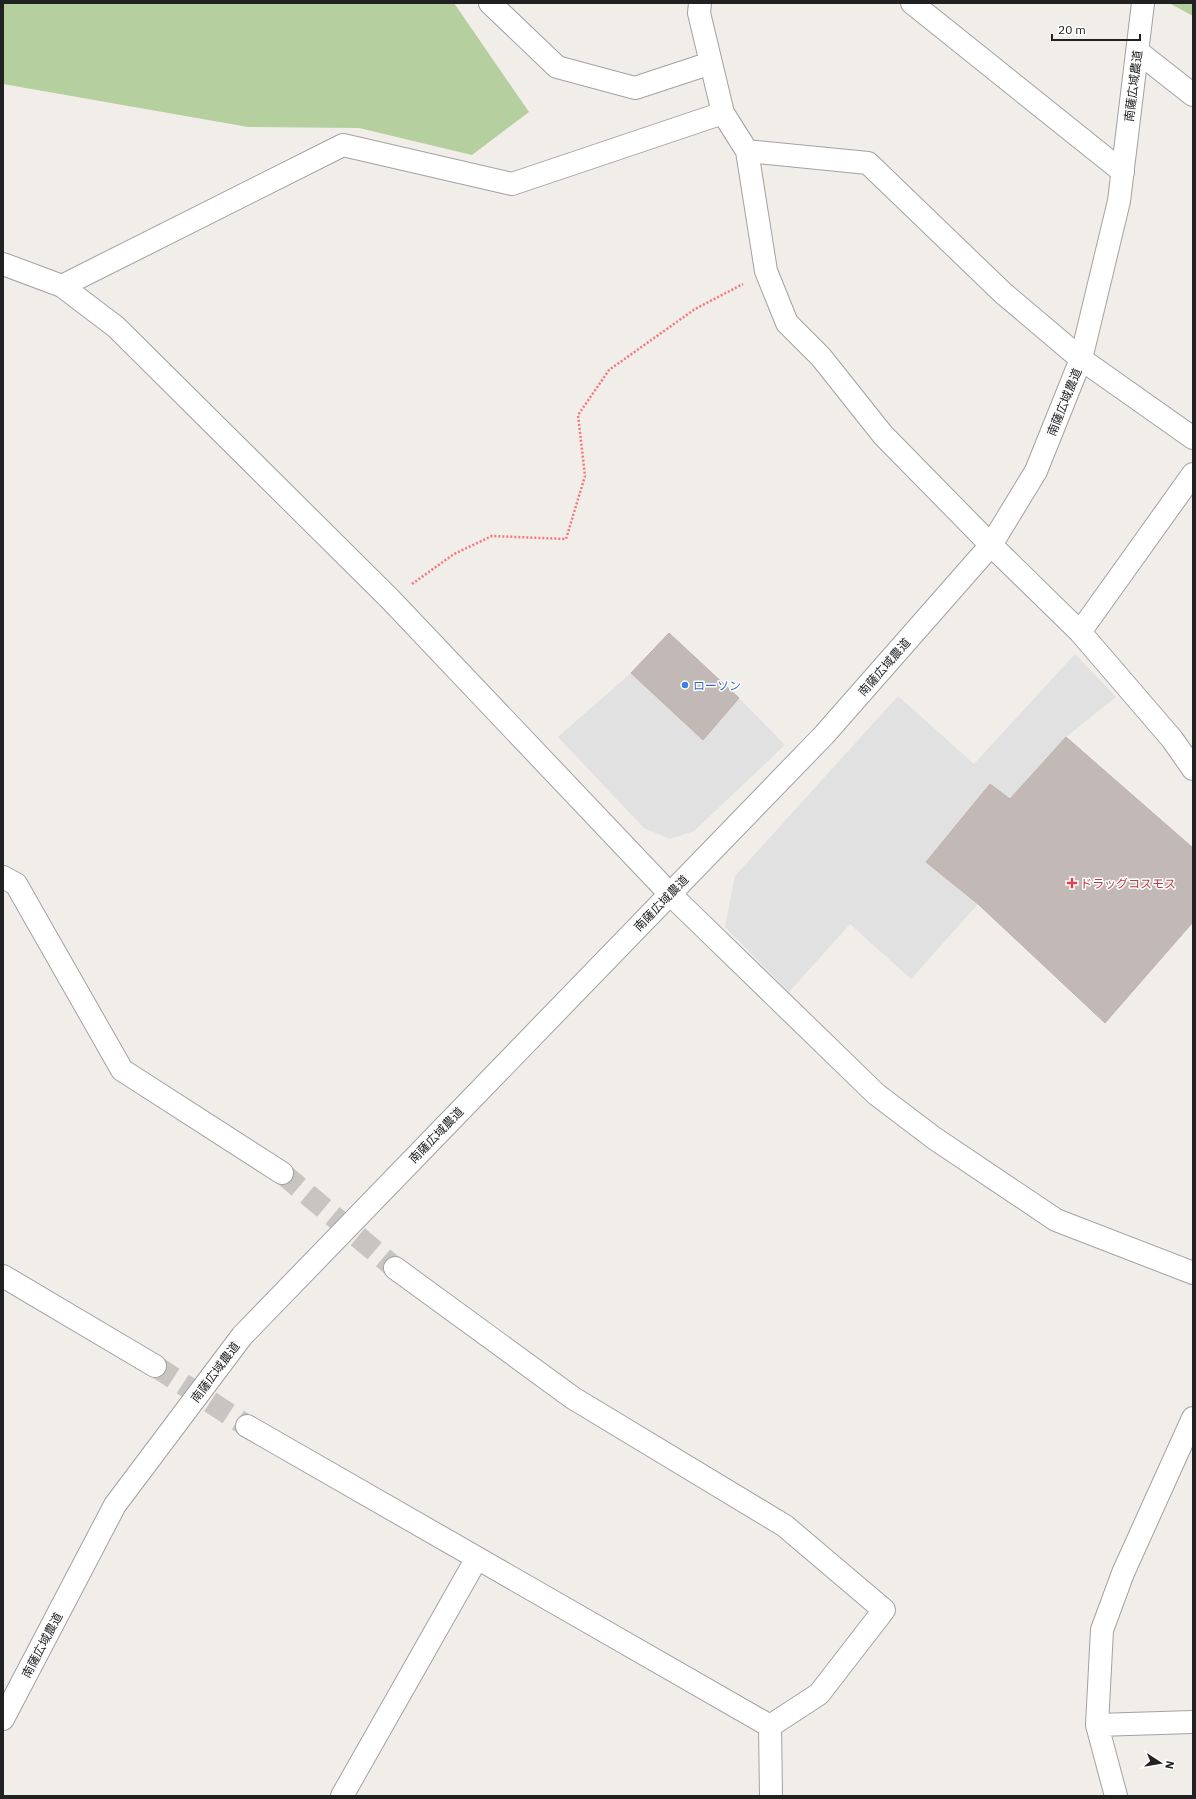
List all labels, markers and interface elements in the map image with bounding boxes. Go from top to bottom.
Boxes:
scale bar [1052,16,1140,42]
text: 20 m [1058,22,1086,37]
street label: 南薩広域農道 [1121,49,1145,123]
street label: 南薩広域農道 [1044,366,1084,438]
street label: 南薩広域農道 [855,635,913,699]
place label: ローソン [693,678,741,693]
marker: ローソン [680,680,690,690]
street label: 南薩広域農道 [631,872,691,934]
place label: ドラッグコスモス [1080,876,1176,891]
marker: ドラッグコスモス [1067,878,1077,888]
street label: 南薩広域農道 [406,1104,466,1166]
street label: 南薩広域農道 [187,1339,243,1405]
street label: 南薩広域農道 [18,1610,66,1680]
north arrow [1140,1743,1180,1783]
text: N [1162,1760,1177,1770]

